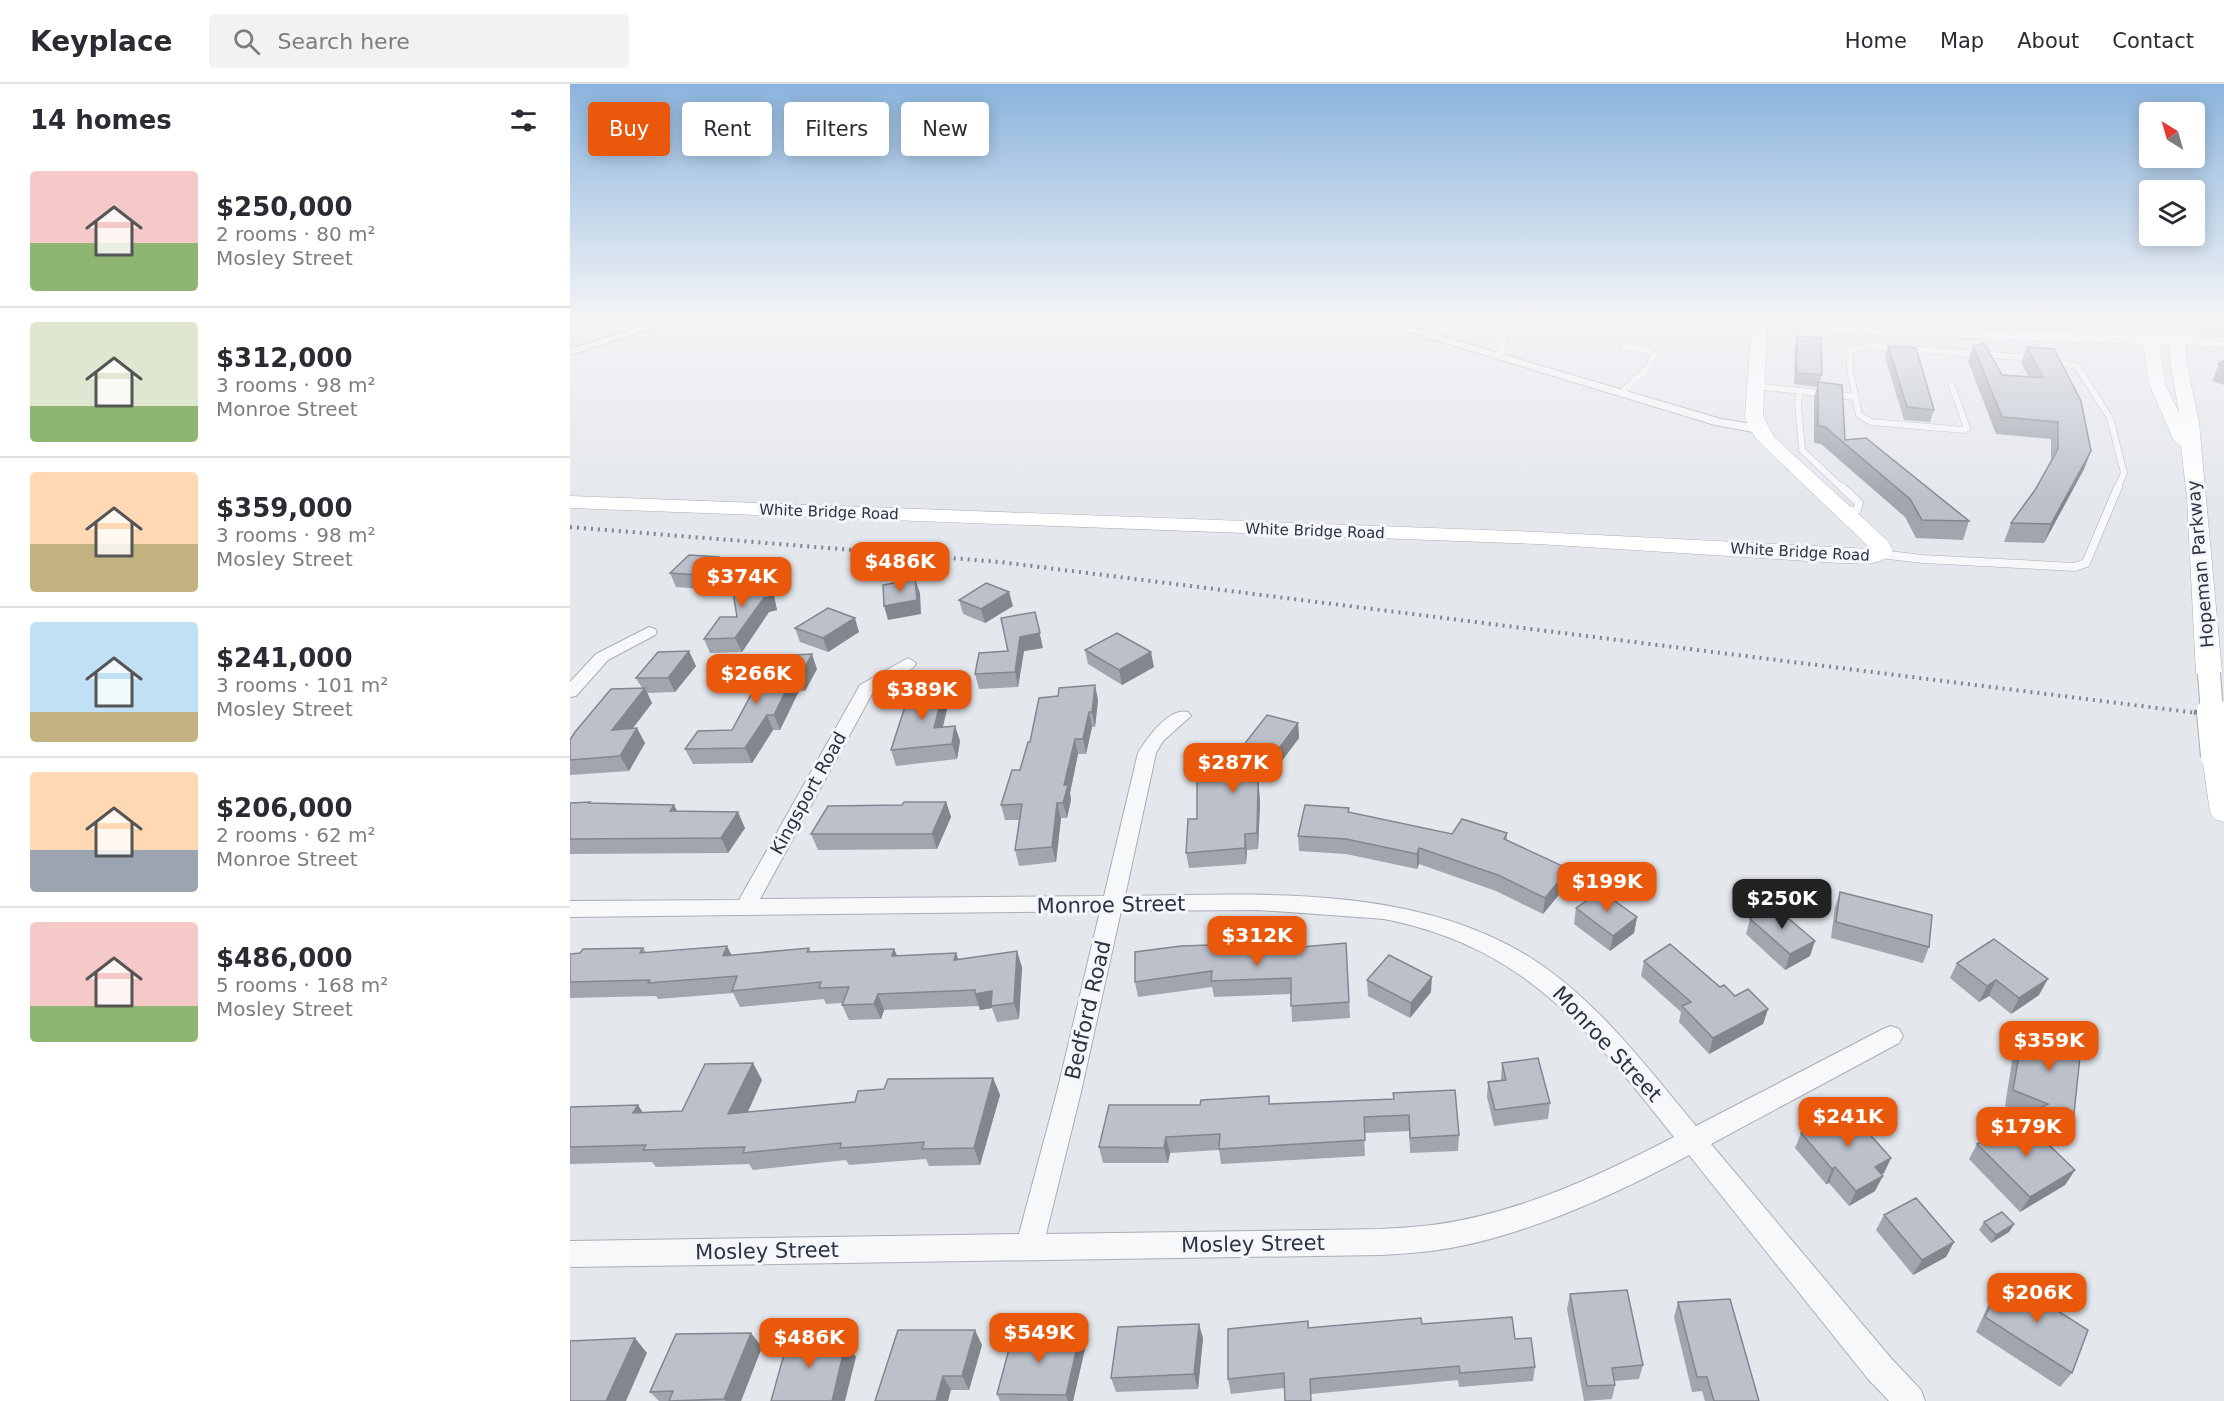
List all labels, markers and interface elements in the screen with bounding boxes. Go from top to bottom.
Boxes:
search box [209,14,629,68]
text: Keyplace [30,25,173,58]
icon: search [230,25,263,58]
text: Search here [278,29,410,54]
text: Home [1845,29,1907,53]
text: Map [1940,29,1984,53]
text: About [2017,29,2079,53]
text: Contact [2112,29,2194,53]
chip: Buy [588,102,670,156]
chip: Rent [682,102,772,156]
chip: Filters [784,102,889,156]
chip: New [901,102,989,156]
north arrow [2139,102,2205,168]
map controls [2139,102,2205,246]
icon: filters [507,104,540,137]
text: 14 homes [30,105,172,135]
button: layers [2139,180,2205,246]
text: $250,000 [216,192,353,222]
icon: home [78,195,150,267]
text: 2 rooms · 80 m² [216,222,376,246]
text: Mosley Street [216,246,353,270]
text: $312,000 [216,343,353,373]
icon: home [78,346,150,418]
text: 3 rooms · 98 m² [216,373,376,397]
text: Monroe Street [216,397,358,421]
street label: Hopeman Parkway [2182,479,2218,649]
text: $359,000 [216,493,353,523]
icon: home [78,496,150,568]
street label: White Bridge Road [759,501,899,523]
street label: White Bridge Road [1245,520,1385,542]
text: 3 rooms · 98 m² [216,523,376,547]
street label: White Bridge Road [1730,539,1870,565]
pin: $486K [858,542,942,593]
text: Mosley Street [216,547,353,571]
text: $486K [864,549,936,573]
pin: $374K [700,557,784,608]
text: $374K [706,564,778,588]
text: $241,000 [216,643,353,673]
icon: home [78,646,150,718]
pin: $266K [714,654,798,705]
text: $266K [720,661,792,685]
pin: $389K [880,670,964,721]
text: 3 rooms · 101 m² [216,673,388,697]
text: $389K [886,677,958,701]
text: Mosley Street [216,697,353,721]
street label: Kingsport Road [766,728,850,858]
pin: $287K [1191,743,1275,794]
text: $287K [1197,750,1269,774]
text: $206,000 [216,793,353,823]
icon: home [78,796,150,868]
text: 2 rooms · 62 m² [216,823,376,847]
text: Monroe Street [216,847,358,871]
pin: $199K [1565,862,1649,913]
text: $199K [1571,869,1643,893]
pin: $250K [1740,879,1824,930]
text: $250K [1746,886,1818,910]
street label: Monroe Street [1036,892,1186,918]
pin: $312K [1215,916,1299,967]
text: $312K [1221,923,1293,947]
street label: Bedford Road [1060,938,1116,1082]
text: $486,000 [216,943,353,973]
icon: home [78,946,150,1018]
text: 5 rooms · 168 m² [216,973,388,997]
street label: Monroe Street [1548,981,1666,1107]
text: Mosley Street [216,997,353,1021]
pin: $359K [2007,1021,2091,1072]
text: $359K [2013,1028,2085,1052]
pin: $241K [1806,1097,1890,1148]
text: $241K [1812,1104,1884,1128]
pin: $179K [1984,1107,2068,1158]
text: $179K [1990,1114,2062,1138]
street label: Mosley Street [1181,1231,1325,1257]
street label: Mosley Street [695,1238,839,1264]
pin: $206K [1995,1273,2079,1324]
text: $206K [2001,1280,2073,1304]
pin: $549K [997,1313,1081,1364]
pin: $486K [767,1318,851,1369]
text: $549K [1003,1320,1075,1344]
text: $486K [773,1325,845,1349]

